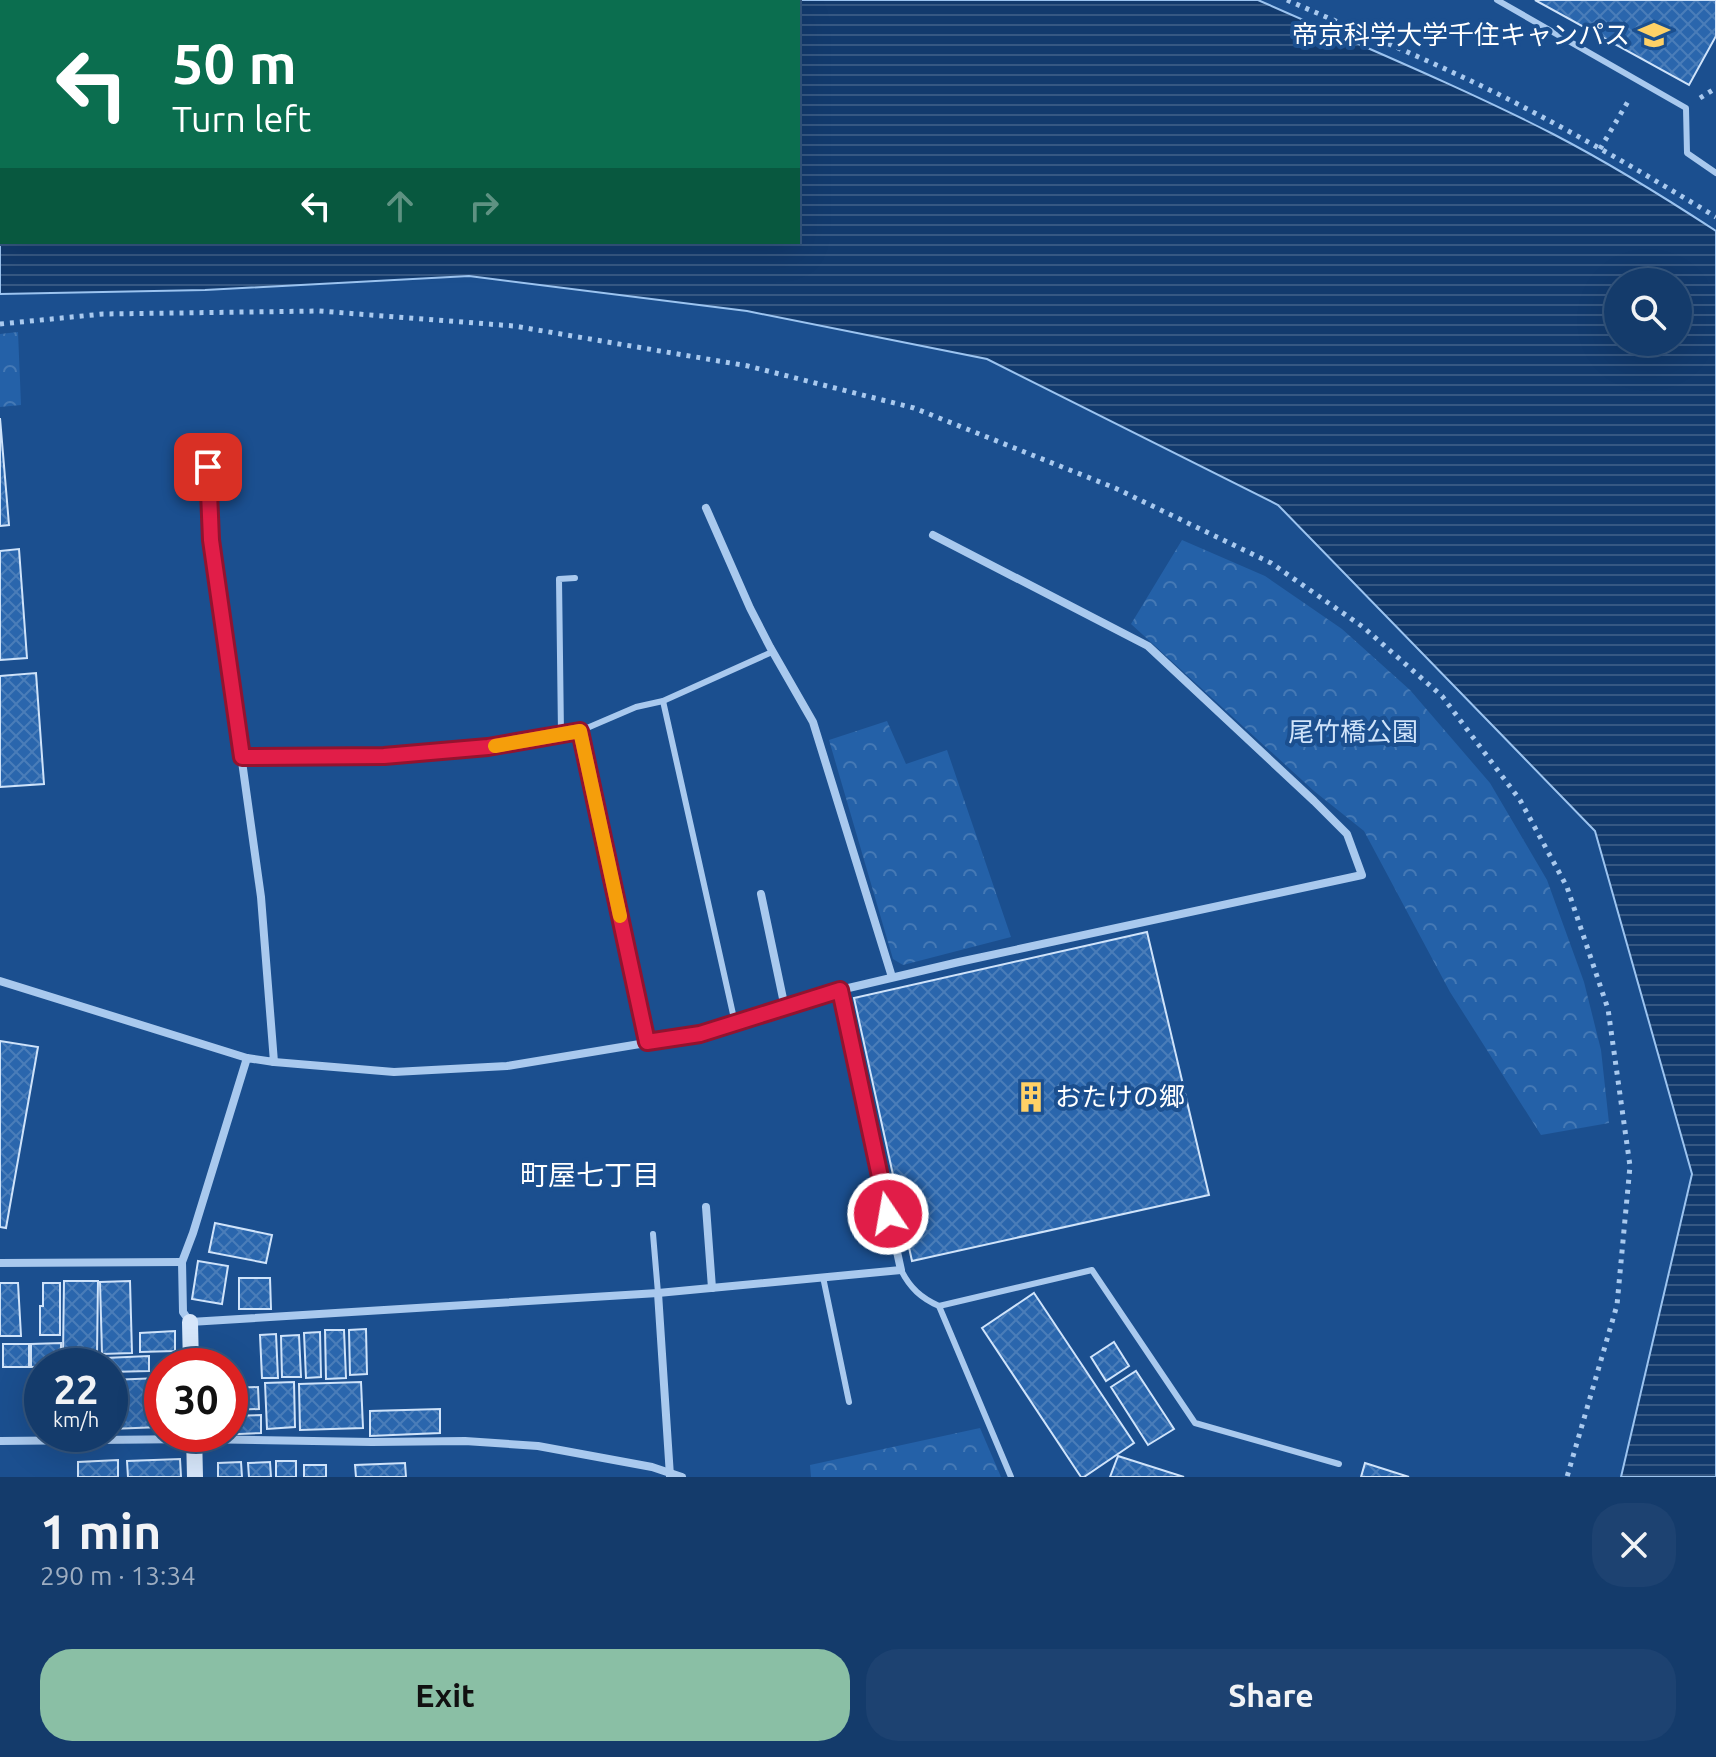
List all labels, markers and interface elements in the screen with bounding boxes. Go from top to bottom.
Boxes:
school or university icon: 帝京科学大学千住キャンパス [1637,18,1671,52]
place label: 帝京科学大学千住キャンパス [1292,20,1630,49]
icon: left [40,32,144,136]
text: 50 m [172,32,297,95]
text: Turn left [172,98,311,139]
icon: left [294,184,338,228]
icon: ahead [378,184,422,228]
icon: right [462,184,506,228]
map controls [1604,268,1692,356]
button: search [1604,268,1692,356]
pin [174,433,242,501]
icon: arrive [186,445,230,489]
park label: 尾竹橋公園 [1288,717,1418,746]
building icon: おたけの郷 [1014,1080,1048,1114]
place label: おたけの郷 [1055,1082,1185,1111]
district label: 町屋七丁目 [520,1159,660,1190]
position arrow [846,1172,930,1256]
speed limit sign: 30 [144,1348,248,1452]
text: 22 [53,1367,99,1412]
text: km/h [53,1408,99,1431]
button: close [1592,1503,1676,1587]
text: 1 min [40,1504,161,1558]
text: 290 m · 13:34 [40,1561,196,1590]
button: Exit [40,1649,850,1741]
button: Share [866,1649,1676,1741]

